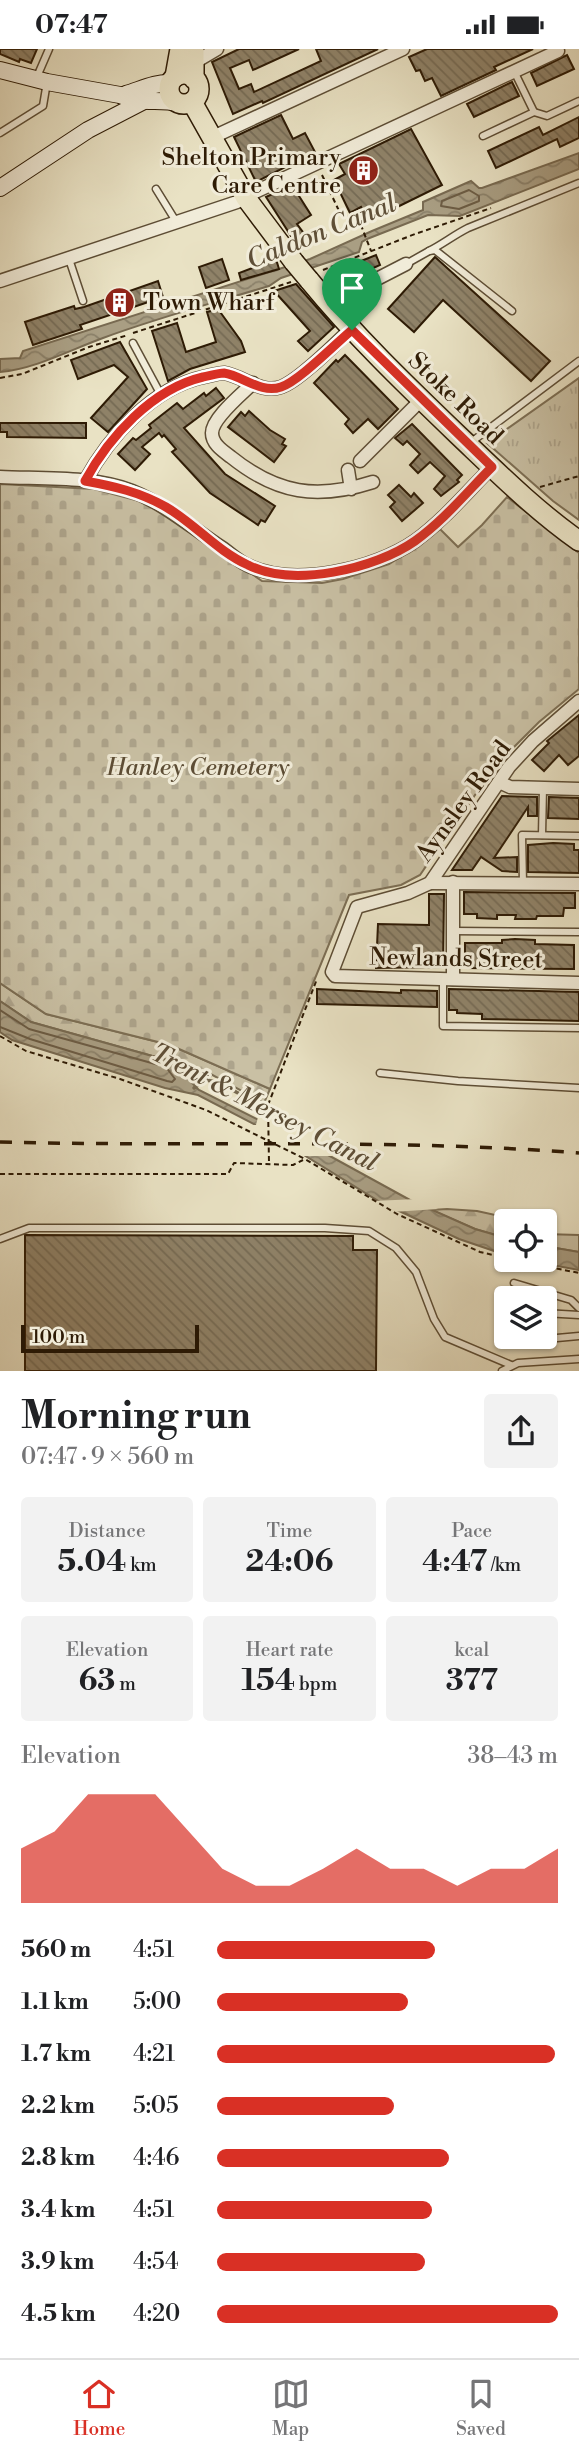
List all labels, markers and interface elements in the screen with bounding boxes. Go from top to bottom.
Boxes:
text: 07:47 [35,9,108,41]
place label: Shelton Primary Care Centre [162,143,341,201]
building icon: Shelton Primary Care Centre [347,154,381,188]
water label: Caldon Canal [242,187,401,276]
pin [322,258,382,330]
icon: arrive [333,269,371,307]
building icon: Town Wharf [103,285,137,319]
place label: Town Wharf [143,288,276,318]
street label: Stoke Road [402,346,509,452]
street label: Aynsley Road [409,735,518,869]
park label: Hanley Cemetery [105,753,290,783]
street label: Newlands Street [369,942,544,976]
water label: Trent & Mersey Canal [146,1037,384,1179]
map controls [494,1209,557,1349]
button: locate [494,1209,557,1272]
button: layers [494,1286,557,1349]
scale bar [21,1322,200,1354]
text: 100 m [32,1325,85,1349]
text: Morning run [21,1393,251,1440]
button: share [484,1394,558,1468]
text: 07:47 · 9 × 560 m [21,1443,194,1471]
text: Distance [69,1519,146,1543]
text: Time [267,1519,312,1543]
text: Pace [451,1519,492,1543]
text: 5.04 [58,1543,126,1581]
text: 24:06 [245,1543,334,1581]
text: 4:47 [422,1543,487,1581]
text: km [126,1553,157,1577]
text: /km [487,1553,521,1577]
text: Elevation [66,1638,148,1662]
text: Heart rate [246,1638,333,1662]
text: kcal [455,1638,489,1662]
text: 63 [78,1662,115,1700]
text: 154 [242,1662,295,1700]
text: 377 [446,1662,498,1700]
text: m [115,1672,136,1696]
text: bpm [295,1672,337,1696]
text: Elevation [21,1742,121,1770]
text: 38–43 m [468,1742,558,1770]
text: 560 m [21,1936,91,1964]
text: 4:51 [133,1936,174,1964]
text: 1.1 km [21,1988,89,2016]
text: 5:00 [133,1988,181,2016]
text: 1.7 km [21,2040,91,2068]
text: 4:21 [133,2040,175,2068]
text: 2.2 km [21,2092,95,2120]
text: 5:05 [133,2092,179,2120]
text: 2.8 km [21,2144,95,2172]
text: 4:46 [133,2144,180,2172]
text: 3.4 km [21,2196,95,2224]
text: 4:51 [133,2196,174,2224]
text: 3.9 km [21,2248,94,2276]
text: 4:54 [133,2248,179,2276]
text: 4.5 km [21,2300,96,2328]
text: 4:20 [133,2300,180,2328]
tab: Home [73,2375,125,2441]
tab: Map [272,2375,310,2441]
tab: Saved [456,2375,506,2441]

